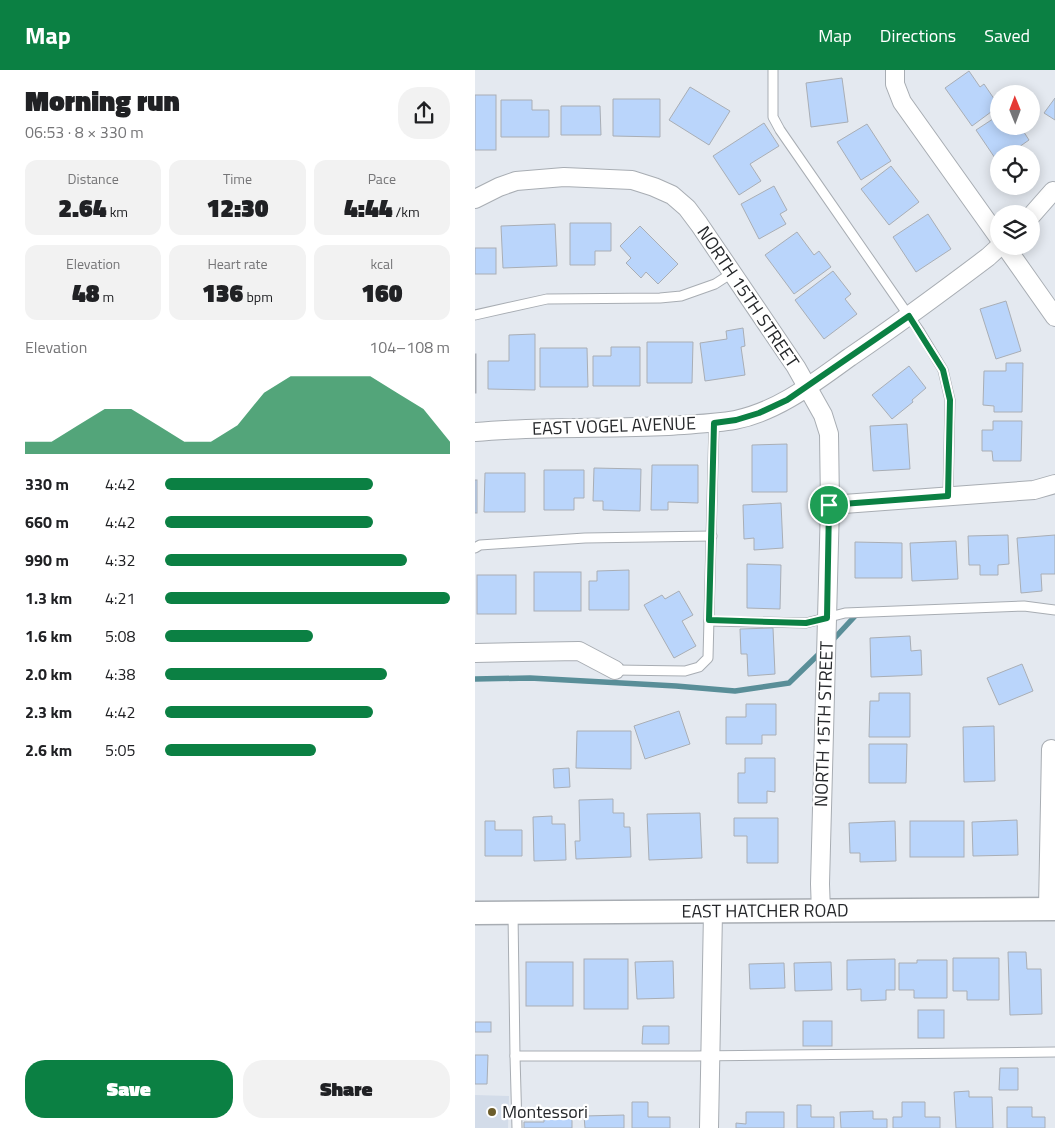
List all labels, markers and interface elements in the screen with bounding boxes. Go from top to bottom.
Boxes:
text: Map [25,17,71,53]
text: Map [818,22,852,49]
text: Directions [880,22,956,49]
text: Saved [984,22,1030,49]
text: Morning run [25,79,180,122]
north arrow [990,85,1040,135]
map controls [990,85,1040,255]
button: share [398,87,450,139]
text: 06:53 · 8 × 330 m [25,120,144,144]
button: locate [990,145,1040,195]
text: Distance [68,168,119,189]
text: Time [223,168,252,189]
text: Pace [368,168,396,189]
text: 2.64 [58,189,107,227]
text: 12:30 [206,189,269,227]
text: 4:44 [344,189,392,227]
text: km [107,201,128,222]
text: /km [392,201,420,222]
button: layers [990,205,1040,255]
street label: NORTH 15TH STREET [691,220,806,373]
text: Elevation [66,253,120,274]
text: Heart rate [207,253,268,274]
text: kcal [370,253,393,274]
text: 48 [72,274,100,312]
text: 136 [202,274,243,312]
text: 160 [361,274,402,312]
text: m [100,286,114,307]
text: bpm [243,286,273,307]
text: Elevation [25,335,87,359]
text: 104–108 m [369,335,450,359]
street label: EAST VOGEL AVENUE [532,409,696,442]
text: 330 m [25,472,69,496]
text: 4:42 [105,472,135,496]
pin [808,484,850,526]
icon: arrive [815,491,843,519]
text: 660 m [25,510,69,534]
text: 4:42 [105,510,135,534]
text: 990 m [25,548,69,572]
text: 4:32 [105,548,135,572]
text: 1.3 km [25,586,72,610]
text: 4:21 [105,586,135,610]
text: 1.6 km [25,624,72,648]
text: 5:08 [105,624,135,648]
street label: NORTH 15TH STREET [807,640,840,807]
text: 2.0 km [25,662,72,686]
text: 4:38 [105,662,135,686]
text: 2.3 km [25,700,72,724]
text: 4:42 [105,700,135,724]
text: 2.6 km [25,738,72,762]
text: 5:05 [105,738,135,762]
street label: EAST HATCHER ROAD [681,896,849,925]
button: Save [25,1060,233,1118]
button: Share [243,1060,450,1118]
place label: Montessori [502,1098,588,1125]
marker: Montessori [486,1106,498,1118]

